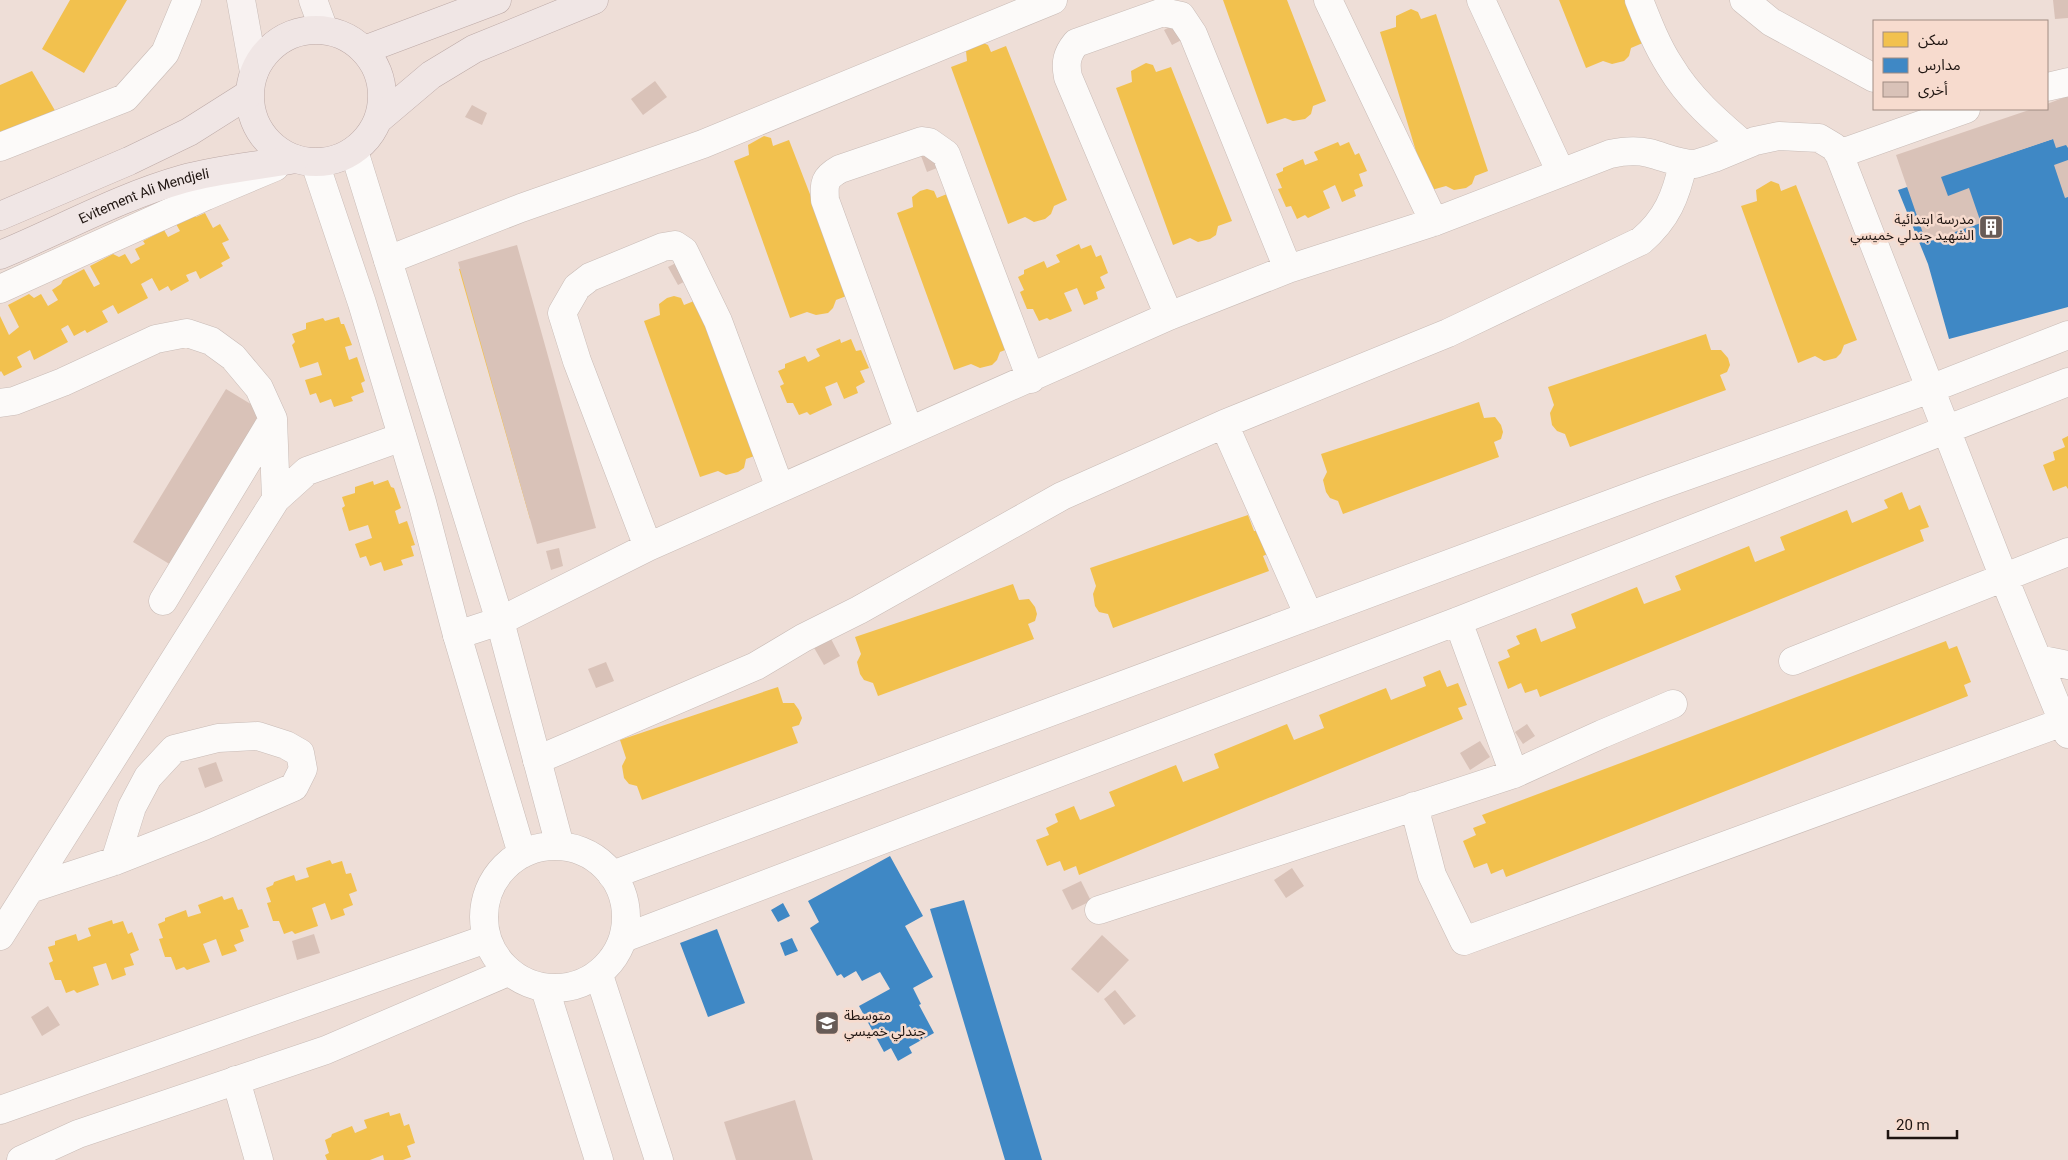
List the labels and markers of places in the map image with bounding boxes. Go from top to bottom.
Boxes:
place label: مدرسة ابتدائية الشهيد جندلي خميسي [1850,211,1974,246]
building icon: مدرسة ابتدائية الشهيد جندلي خميسي [1978,214,2004,240]
place label: متوسطة جندلي خميسي [844,1007,926,1042]
school or university icon: متوسطة جندلي خميسي [814,1010,840,1036]

